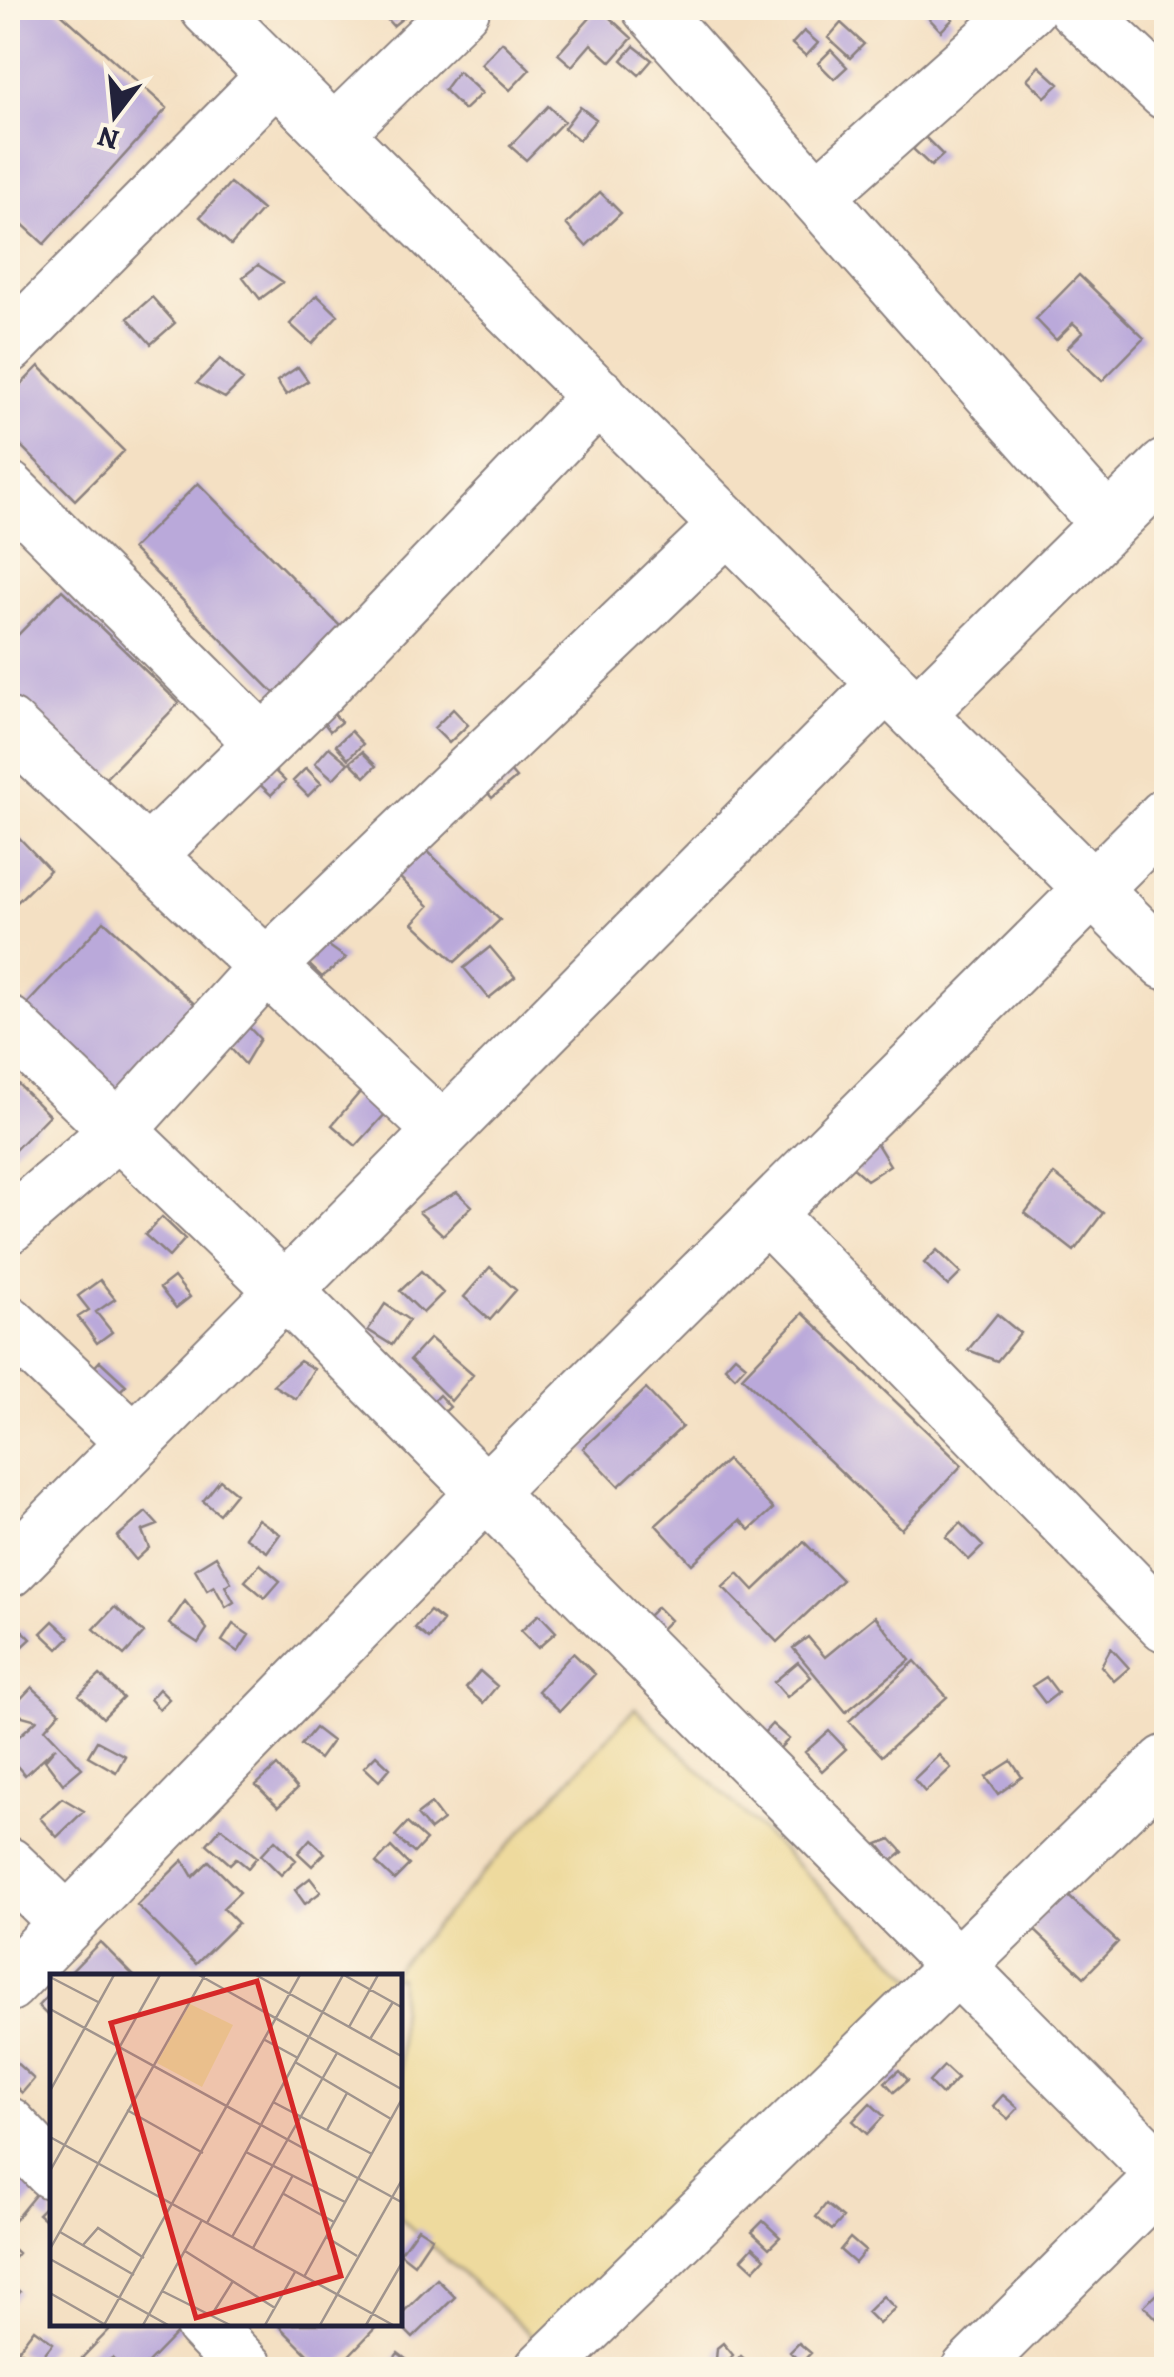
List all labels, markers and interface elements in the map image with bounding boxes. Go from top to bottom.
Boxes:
north arrow [65,65,165,165]
text: N [93,117,123,159]
inset map [50,1974,402,2327]

